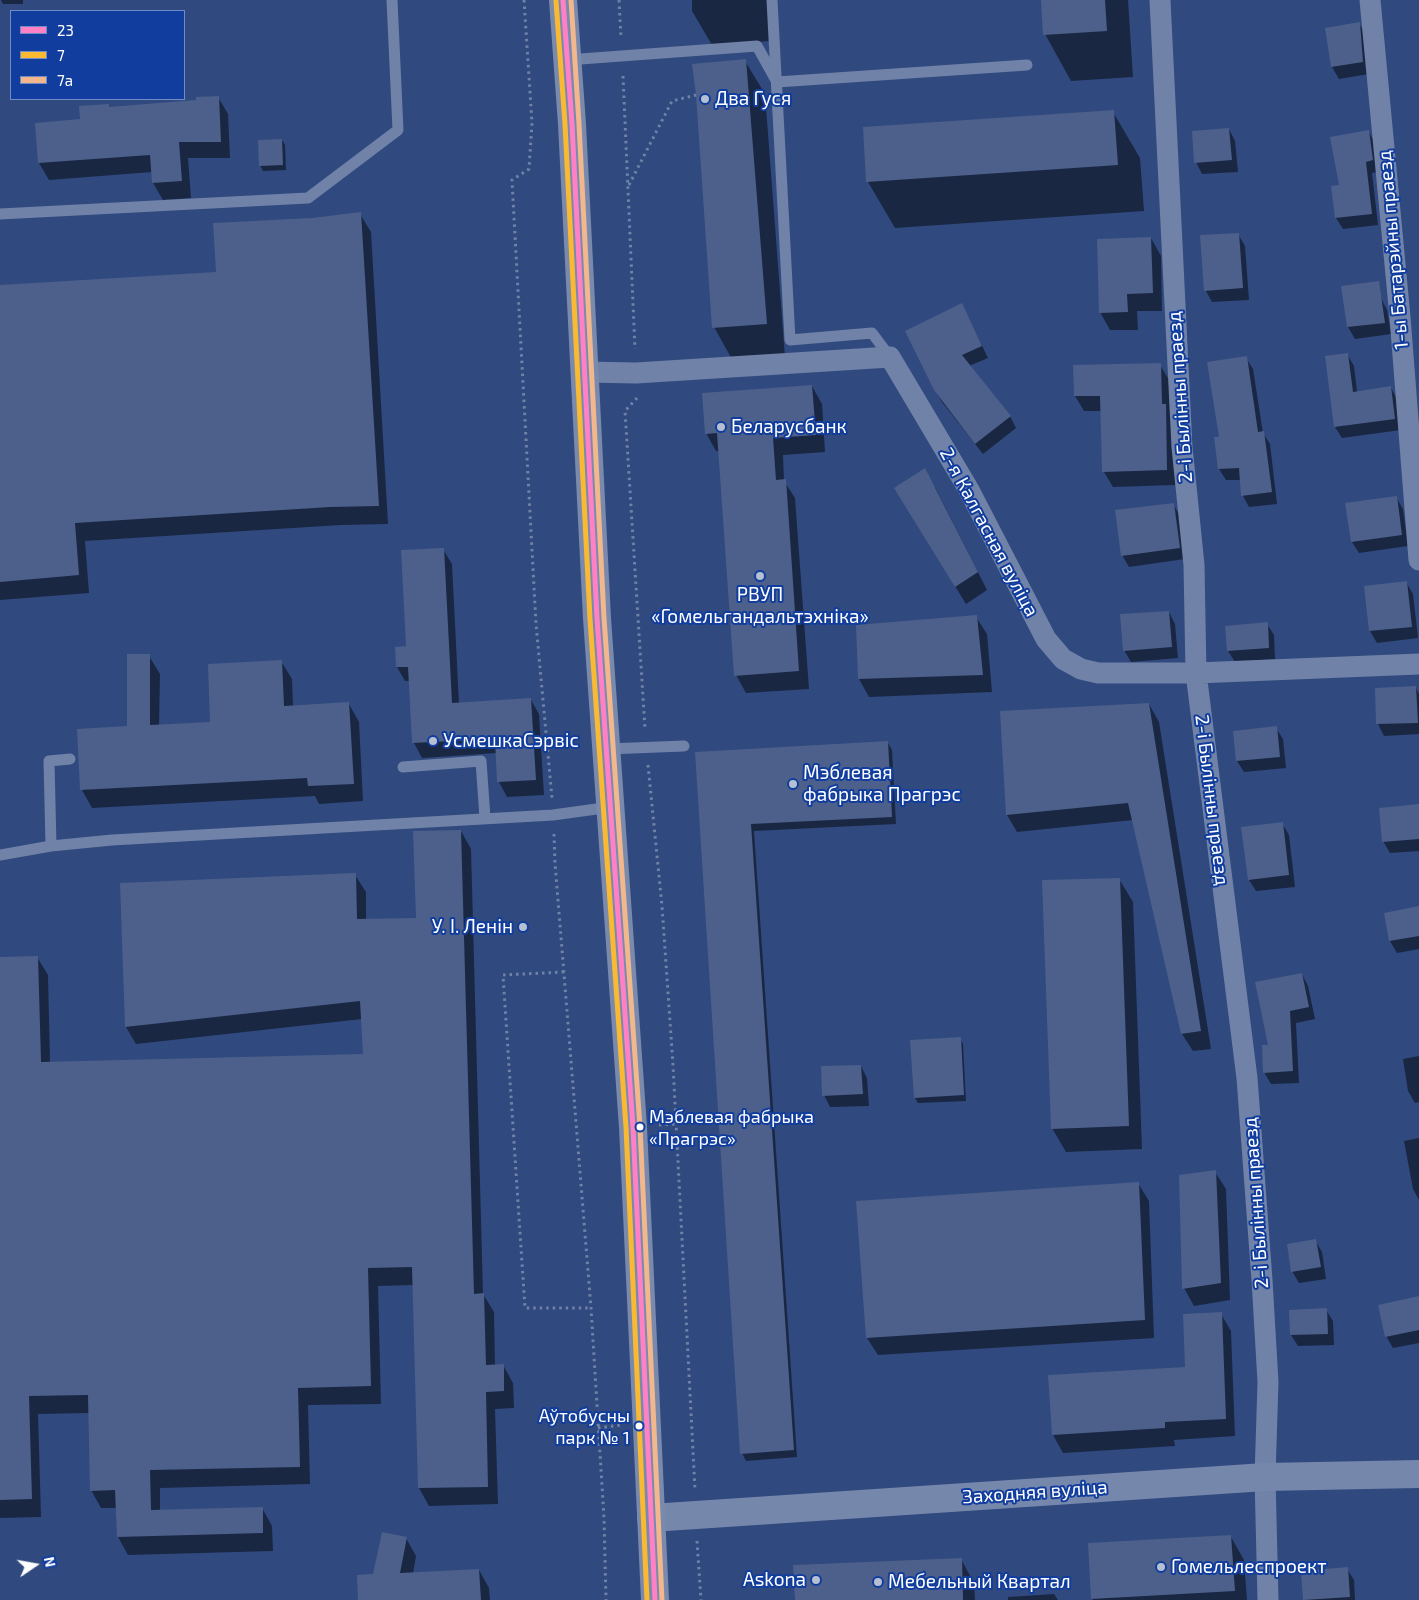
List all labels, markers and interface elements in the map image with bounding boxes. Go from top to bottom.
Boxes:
legend [10,10,185,100]
text: 23 [57,21,74,39]
text: 7 [57,46,65,64]
text: 7а [57,71,73,89]
place label: Два Гуся [715,88,791,110]
marker: Два Гуся [699,93,711,105]
street label: 1-ы Батарэйны праезд [1373,150,1413,350]
street label: 2-і Былінны праезд [1163,310,1197,484]
place label: Беларусбанк [731,416,847,438]
marker: Беларусбанк [715,421,727,433]
street label: 2-я Калгасная вуліца [935,444,1043,620]
marker: РВУП «Гомельгандальтэхніка» [754,570,766,582]
place label: РВУП «Гомельгандальтэхніка» [651,584,869,628]
street label: 2-і Былінны праезд [1190,713,1234,887]
place label: УсмешкаСэрвіс [443,730,579,752]
marker: УсмешкаСэрвіс [427,735,439,747]
place label: Мэблевая фабрыка Прагрэс [803,762,961,806]
marker: Мэблевая фабрыка Прагрэс [787,778,799,790]
place label: У. І. Ленін [432,916,513,938]
marker: У. І. Ленін [517,921,529,933]
place label: Мэблевая фабрыка «Прагрэс» [649,1106,814,1148]
street label: 2-і Былінны праезд [1239,1116,1273,1290]
marker: Мэблевая фабрыка «Прагрэс» [635,1122,645,1132]
place label: Аўтобусны парк № 1 [539,1405,630,1448]
marker: Аўтобусны парк № 1 [634,1421,644,1431]
street label: Заходняя вуліца [962,1476,1108,1508]
north arrow [10,1540,60,1590]
text: N [41,1555,60,1568]
place label: Гомельлеспроект [1171,1556,1326,1578]
marker: Гомельлеспроект [1155,1561,1167,1573]
place label: Askona [743,1569,806,1591]
place label: Мебельный Квартал [888,1571,1071,1593]
marker: Askona [810,1574,822,1586]
marker: Мебельный Квартал [872,1576,884,1588]

